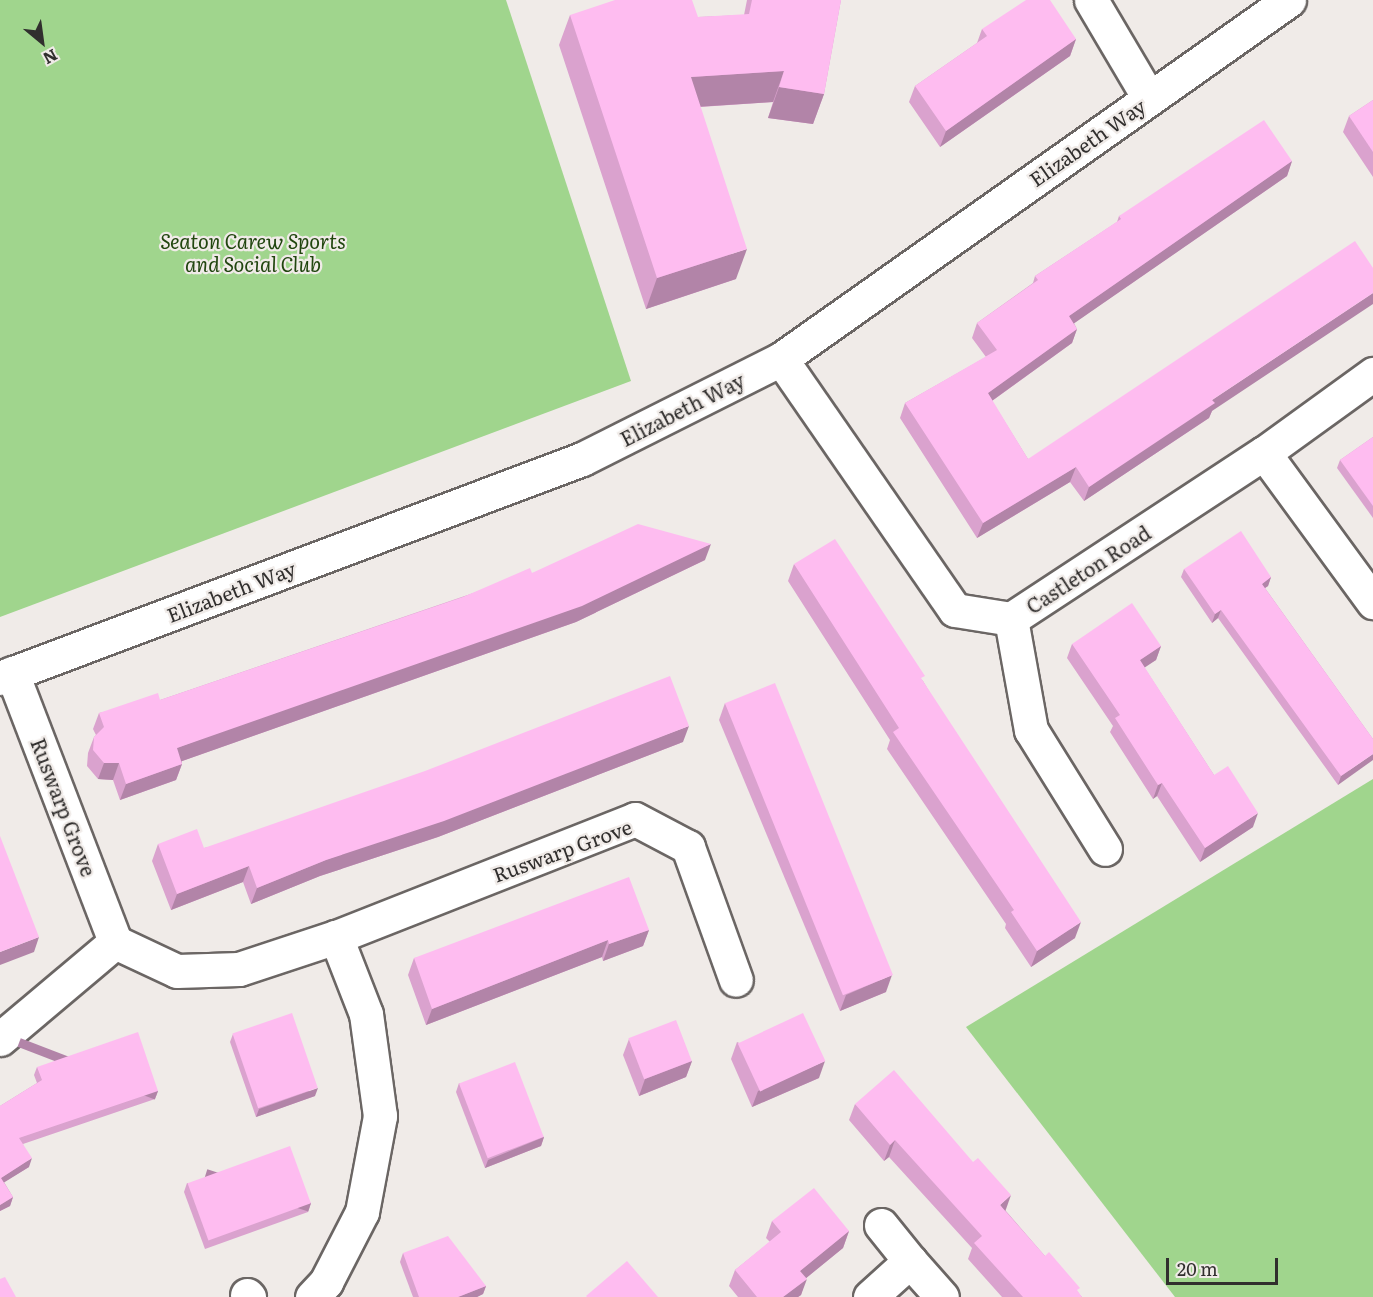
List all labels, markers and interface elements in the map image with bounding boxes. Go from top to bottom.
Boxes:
north arrow [12,12,72,72]
text: N [39,44,62,71]
street label: Elizabeth Way [1024,93,1150,191]
park label: Seaton Carew Sports and Social Club [160,229,346,276]
street label: Elizabeth Way [616,367,748,451]
street label: Castleton Road [1021,520,1155,618]
street label: Elizabeth Way [163,555,299,627]
street label: Ruswarp Grove [27,734,101,880]
street label: Ruswarp Grove [489,814,635,886]
scale bar [1169,1246,1282,1284]
text: 20 m [1177,1255,1218,1282]

